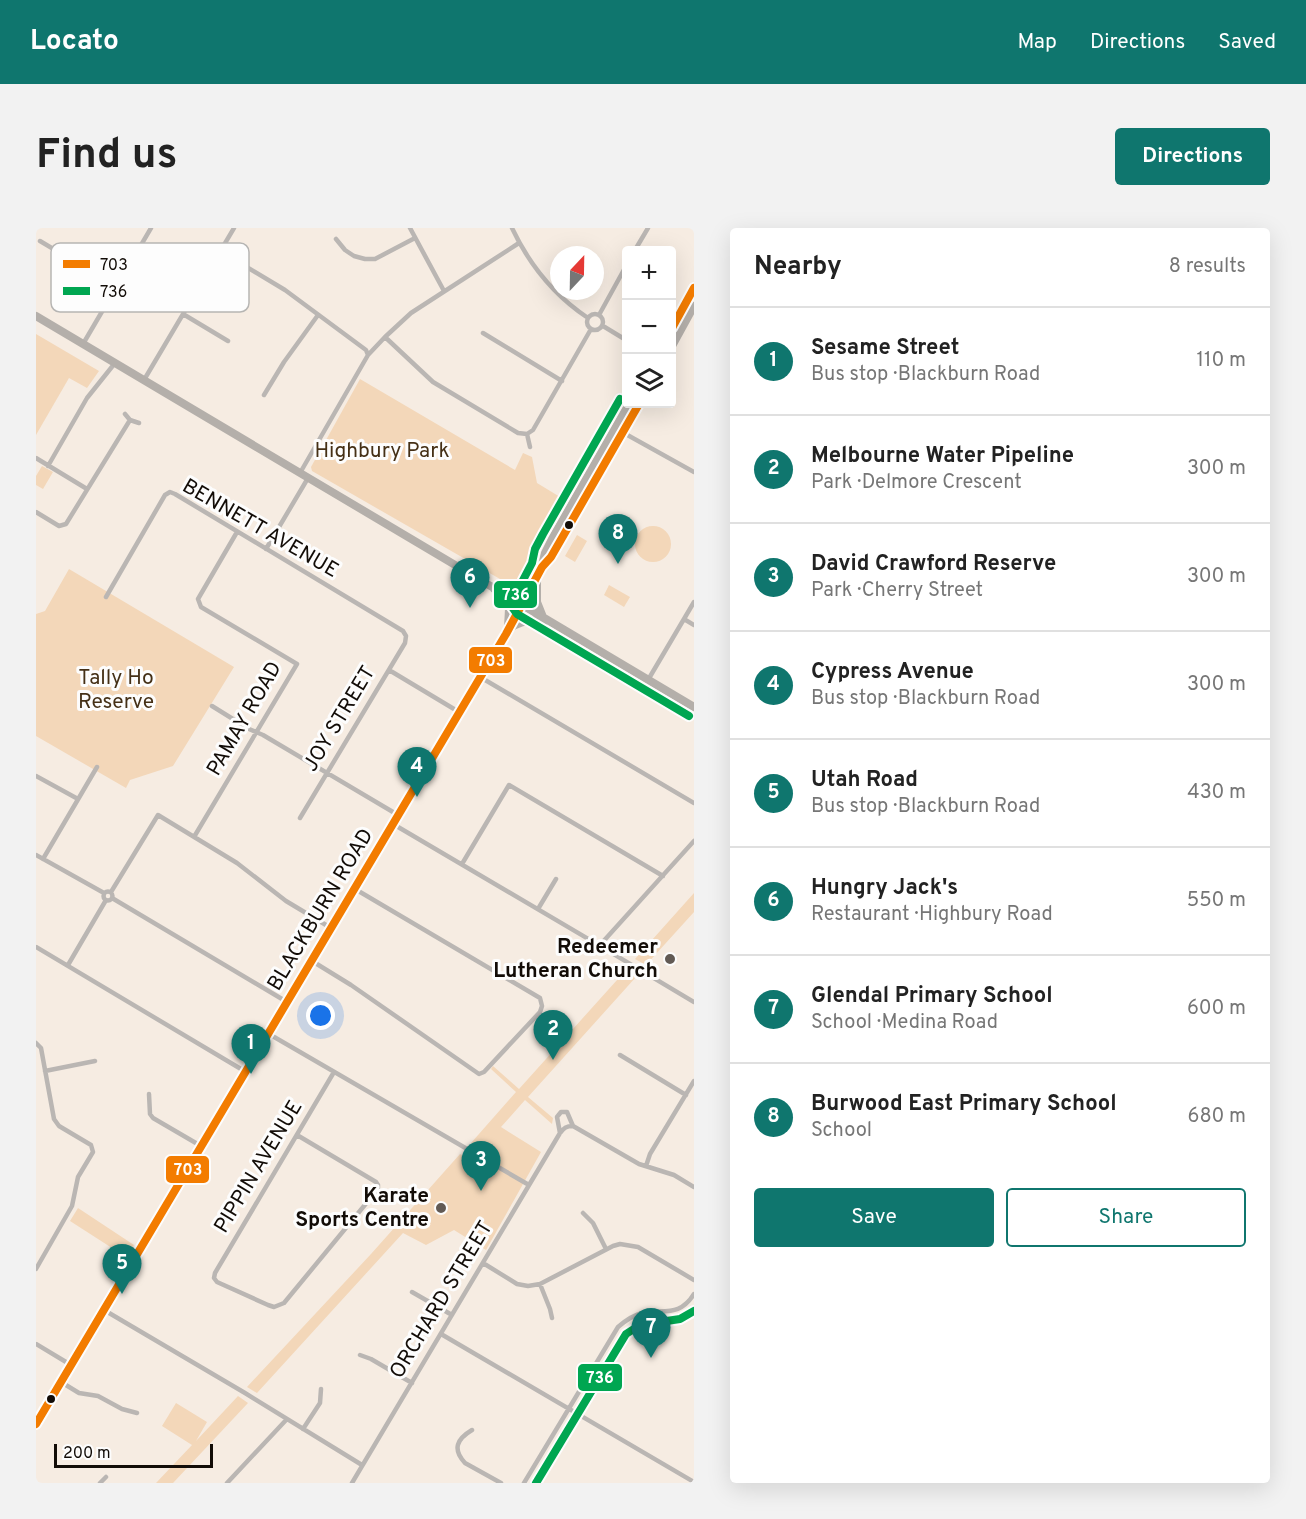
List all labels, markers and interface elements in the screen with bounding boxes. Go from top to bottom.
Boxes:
text: Locato [30,24,119,60]
text: Map [1017,29,1057,56]
text: Directions [1090,29,1185,56]
text: Saved [1218,29,1276,56]
button: Directions [1115,128,1270,185]
text: Find us [36,130,177,183]
legend [51,243,249,312]
north arrow [550,246,604,300]
map controls [622,246,676,408]
button: + [622,246,676,300]
text: Nearby [754,251,842,284]
text: 8 results [1169,254,1246,280]
text: 703 [100,256,128,276]
text: 736 [100,283,127,303]
button: − [622,300,676,354]
text: Sesame Street [811,335,959,362]
text: 1 [770,348,778,374]
text: 110 m [1197,348,1246,374]
button: layers [622,354,676,408]
text: Bus stop · Blackburn Road [811,362,1040,388]
park label: Highbury Park [314,438,450,465]
text: Melbourne Water Pipeline [811,443,1074,470]
text: 2 [767,456,780,482]
text: 300 m [1187,456,1246,482]
text: Park · Delmore Crescent [811,470,1022,496]
street label: BENNETT AVENUE [177,473,343,585]
pin: 8 [598,514,638,564]
unlabelled marker [563,519,575,531]
text: David Crawford Reserve [811,551,1056,578]
pin: 6 [450,558,490,608]
text: 3 [768,564,780,590]
text: 300 m [1187,564,1246,590]
text: Park · Cherry Street [811,578,983,604]
line badge: 736 [493,580,538,609]
text: 736 [502,586,530,606]
line badge: 703 [468,646,513,674]
text: 703 [477,652,505,672]
street label: PAMAY ROAD [201,657,289,781]
text: Cypress Avenue [811,659,974,686]
street label: JOY STREET [298,661,382,777]
park label: Tally Ho Reserve [78,665,154,716]
text: 4 [767,672,780,698]
text: 300 m [1187,672,1246,698]
text: Bus stop · Blackburn Road [811,686,1040,712]
pin: 4 [398,748,436,797]
text: Utah Road [811,767,918,794]
text: 5 [767,780,780,806]
text: 430 m [1187,780,1246,806]
text: Bus stop · Blackburn Road [811,794,1040,820]
street label: BLACKBURN ROAD [262,824,380,996]
text: Hungry Jack's [811,875,958,902]
text: 6 [767,888,780,914]
text: 550 m [1187,888,1246,914]
text: Restaurant · Highbury Road [811,902,1053,928]
place label: Redeemer Lutheran Church [493,934,658,985]
marker: Redeemer Lutheran Church [663,952,677,966]
text: Glendal Primary School [811,983,1053,1010]
text: 7 [768,996,779,1022]
text: 600 m [1187,996,1246,1022]
your location [306,1001,335,1030]
pin: 2 [534,1010,572,1060]
text: School · Medina Road [811,1010,998,1036]
pin: 1 [232,1024,270,1074]
text: Burwood East Primary School [811,1091,1117,1118]
street label: PIPPIN AVENUE [209,1096,309,1238]
text: 8 [767,1104,780,1130]
text: 680 m [1188,1104,1246,1130]
text: School [811,1118,872,1144]
pin: 3 [462,1142,500,1191]
line badge: 703 [165,1155,210,1184]
text: 703 [174,1161,202,1181]
place label: Karate Sports Centre [295,1183,429,1234]
button: Save [754,1188,994,1247]
button: Share [1006,1188,1246,1247]
marker: Karate Sports Centre [434,1201,448,1215]
street label: ORCHARD STREET [384,1216,500,1384]
pin: 5 [102,1244,142,1294]
pin: 7 [632,1308,670,1358]
line badge: 736 [577,1363,623,1392]
text: 736 [586,1369,614,1389]
unlabelled marker [45,1393,57,1405]
scale bar [54,1441,213,1468]
text: 200 m [63,1444,111,1464]

